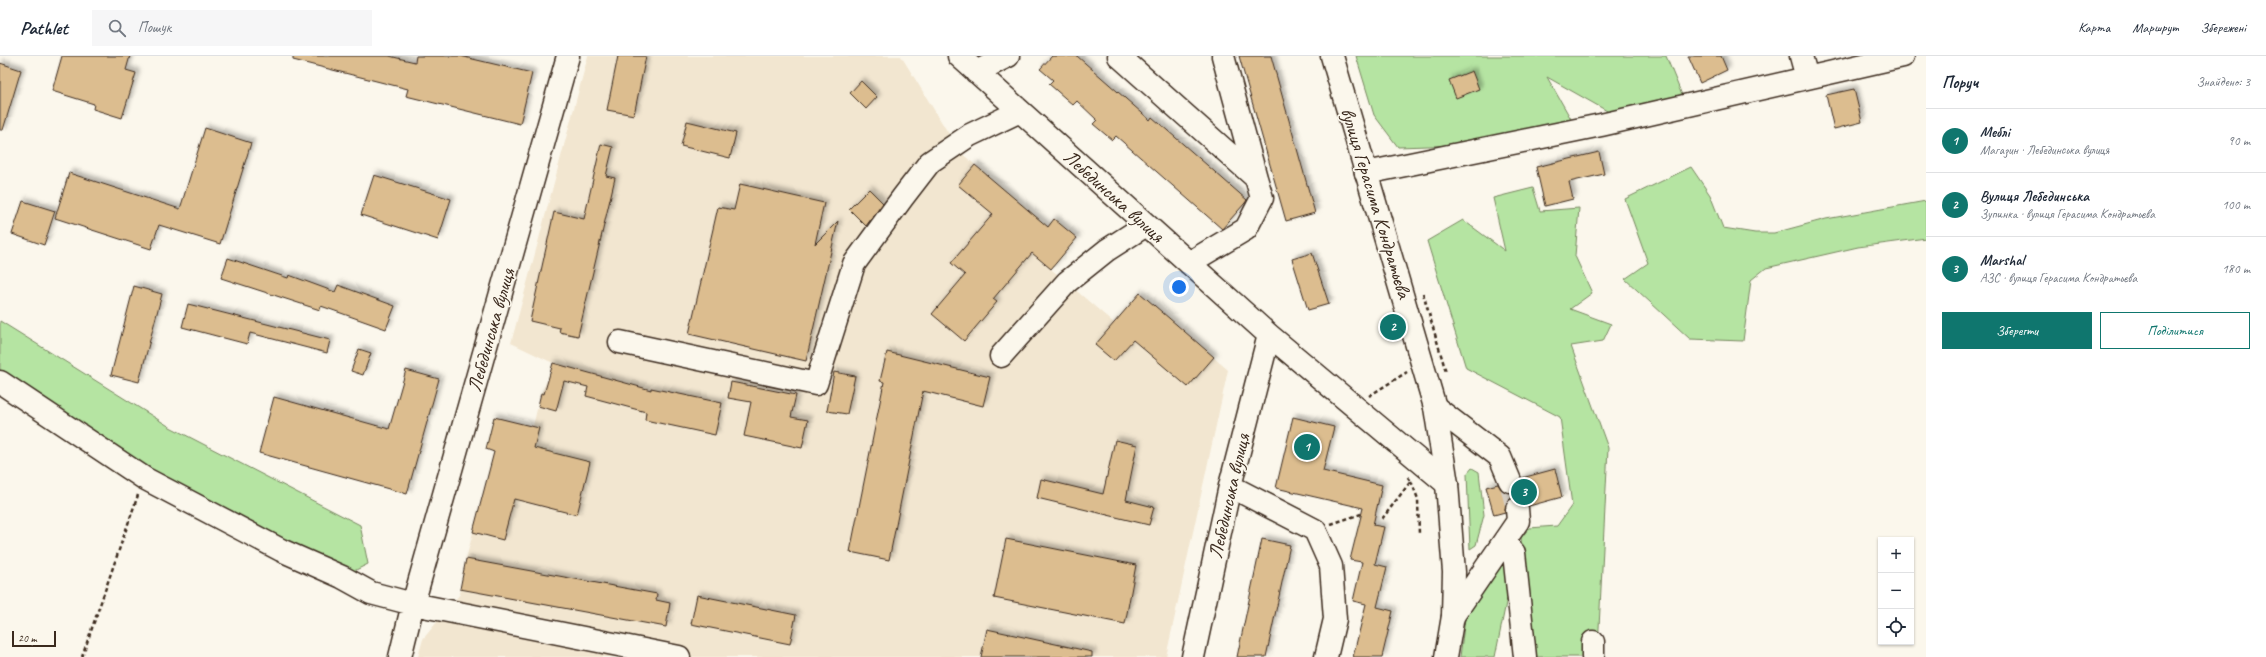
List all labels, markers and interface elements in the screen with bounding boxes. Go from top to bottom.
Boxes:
search box [92,10,372,46]
text: Pathlet [20,16,68,40]
icon: search [106,17,128,39]
text: Пошук [138,18,171,37]
text: Карта [2078,19,2110,36]
text: Маршрут [2132,19,2178,36]
text: Збережені [2200,19,2246,36]
text: Поруч [1942,72,1978,93]
text: Знайдено: 3 [2196,74,2250,90]
street label: вулиця Герасима Кондратьєва [1335,105,1417,303]
text: Меблі [1980,123,2010,142]
text: 1 [1952,133,1958,149]
text: 90 m [2228,133,2250,149]
text: Магазин · Лебединська вулиця [1980,142,2109,158]
street label: Лебединська вулиця [1058,144,1170,248]
text: Вулиця Лебединська [1980,187,2089,206]
text: 2 [1952,197,1958,213]
text: 100 m [2222,197,2250,213]
text: Зупинка · вулиця Герасима Кондратьєва [1980,206,2155,222]
text: Marshal [1980,251,2024,270]
text: 3 [1952,261,1958,277]
text: 180 m [2222,261,2250,277]
street label: Лебединська вулиця [461,265,521,395]
text: АЗС · вулиця Герасима Кондратьєва [1980,270,2137,286]
your location [1169,277,1189,297]
pin: 2 [1380,312,1406,342]
button: Зберегти [1942,312,2092,349]
button: Поділитися [2100,312,2250,349]
street label: Лебединська вулиця [1203,431,1256,561]
pin: 1 [1294,432,1320,462]
pin: 3 [1511,477,1537,507]
map controls [1878,537,1914,645]
button: + [1878,537,1914,573]
button: − [1878,573,1914,609]
button: locate [1878,609,1914,645]
scale bar [12,629,56,648]
text: 20 m [18,631,37,645]

